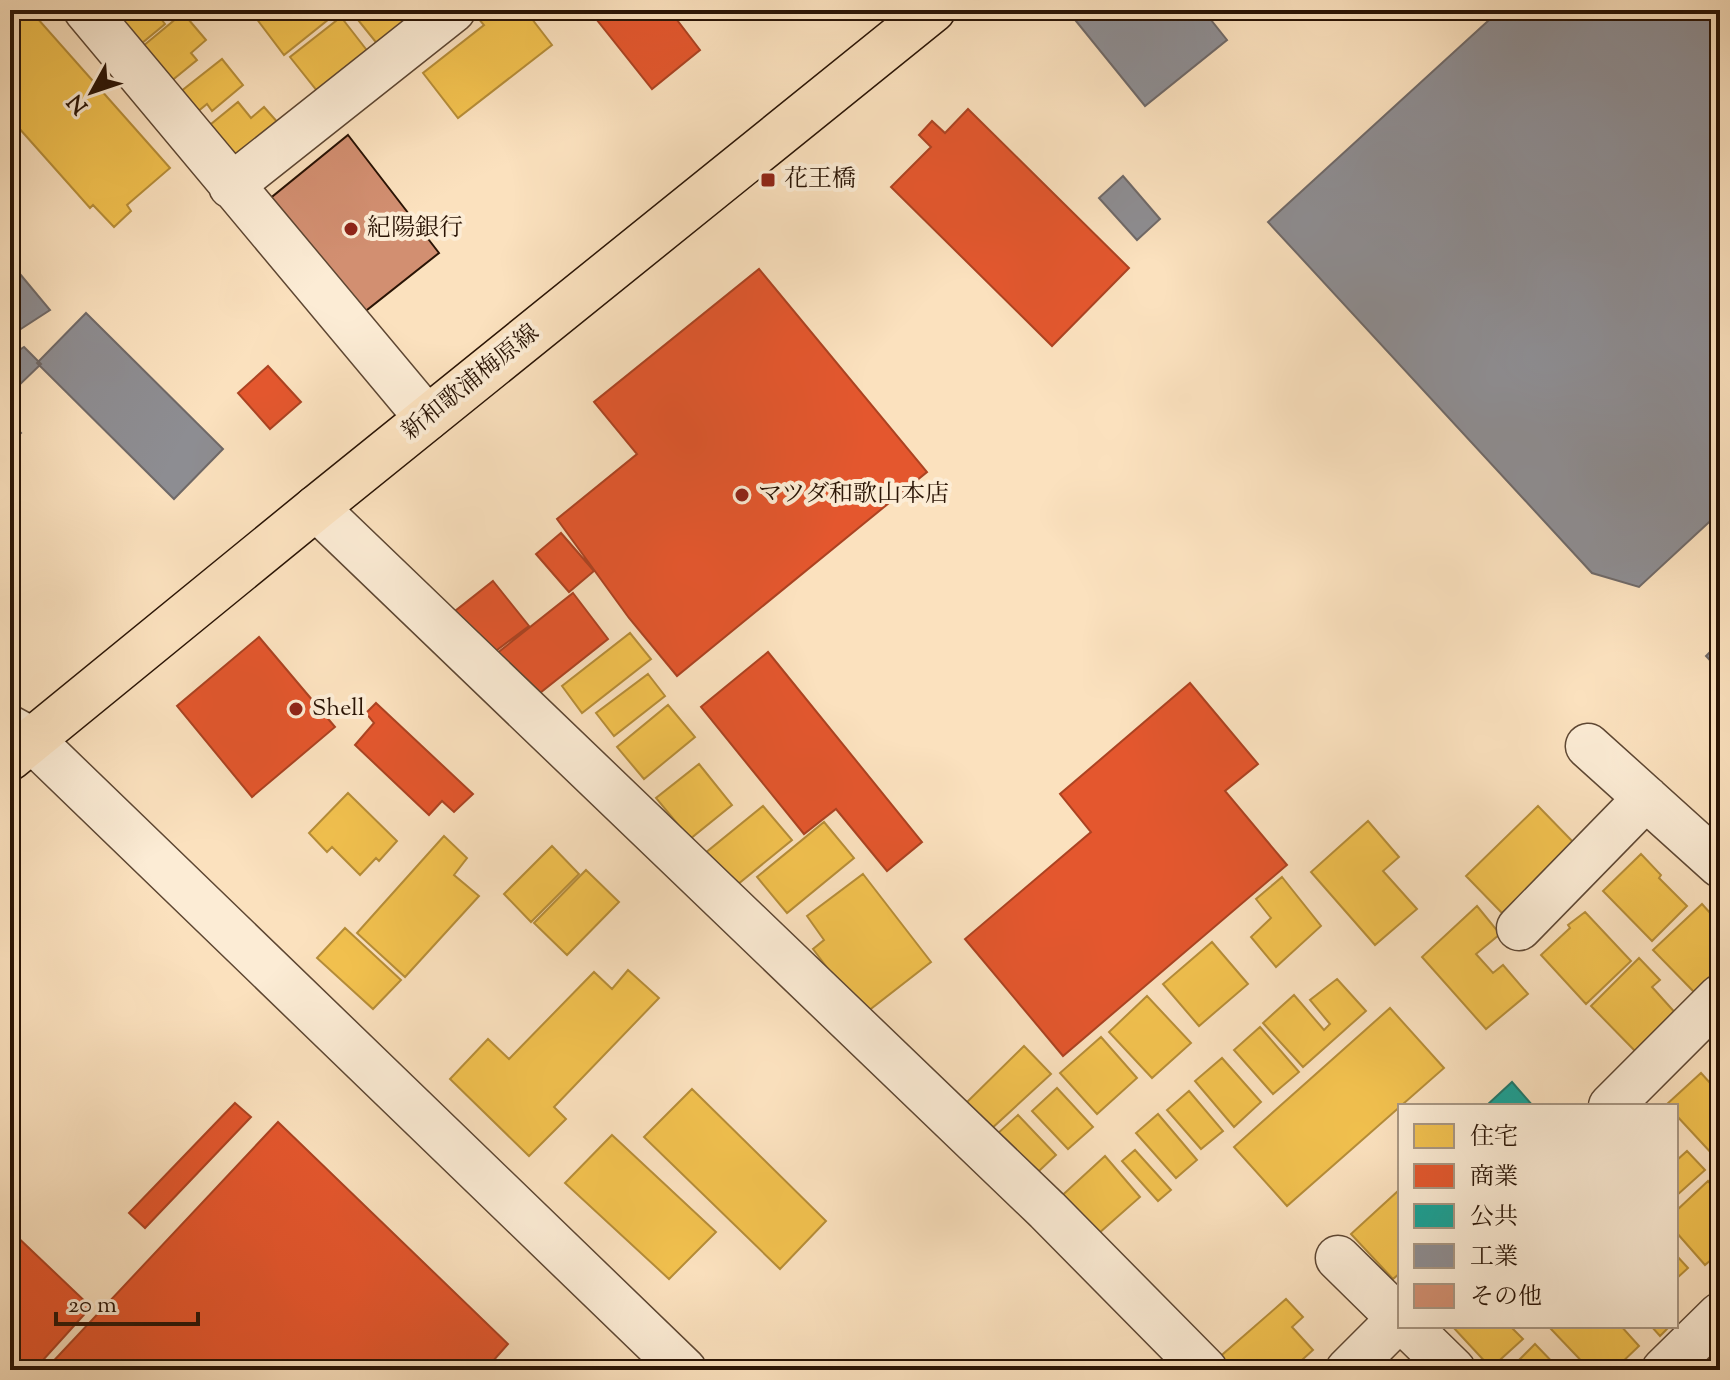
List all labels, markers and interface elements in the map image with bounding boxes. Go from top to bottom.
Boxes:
north arrow [52,52,132,132]
text: N [61,86,97,120]
place label: 花王橋 [784,163,856,197]
marker: 花王橋 [759,171,777,189]
place label: 紀陽銀行 [367,212,463,246]
marker: 紀陽銀行 [342,220,360,238]
street label: 新和歌浦梅原線 [395,317,547,449]
place label: マツダ和歌山本店 [758,478,949,512]
marker: マツダ和歌山本店 [733,486,751,504]
place label: Shell [312,692,365,726]
marker: Shell [287,700,305,718]
legend [1398,1104,1678,1328]
text: 住宅 [1470,1121,1518,1155]
text: 商業 [1470,1161,1518,1195]
text: 公共 [1470,1201,1518,1235]
text: 工業 [1470,1241,1518,1275]
scale bar [56,1276,198,1326]
text: その他 [1470,1281,1542,1315]
text: 20 m [68,1289,117,1323]

